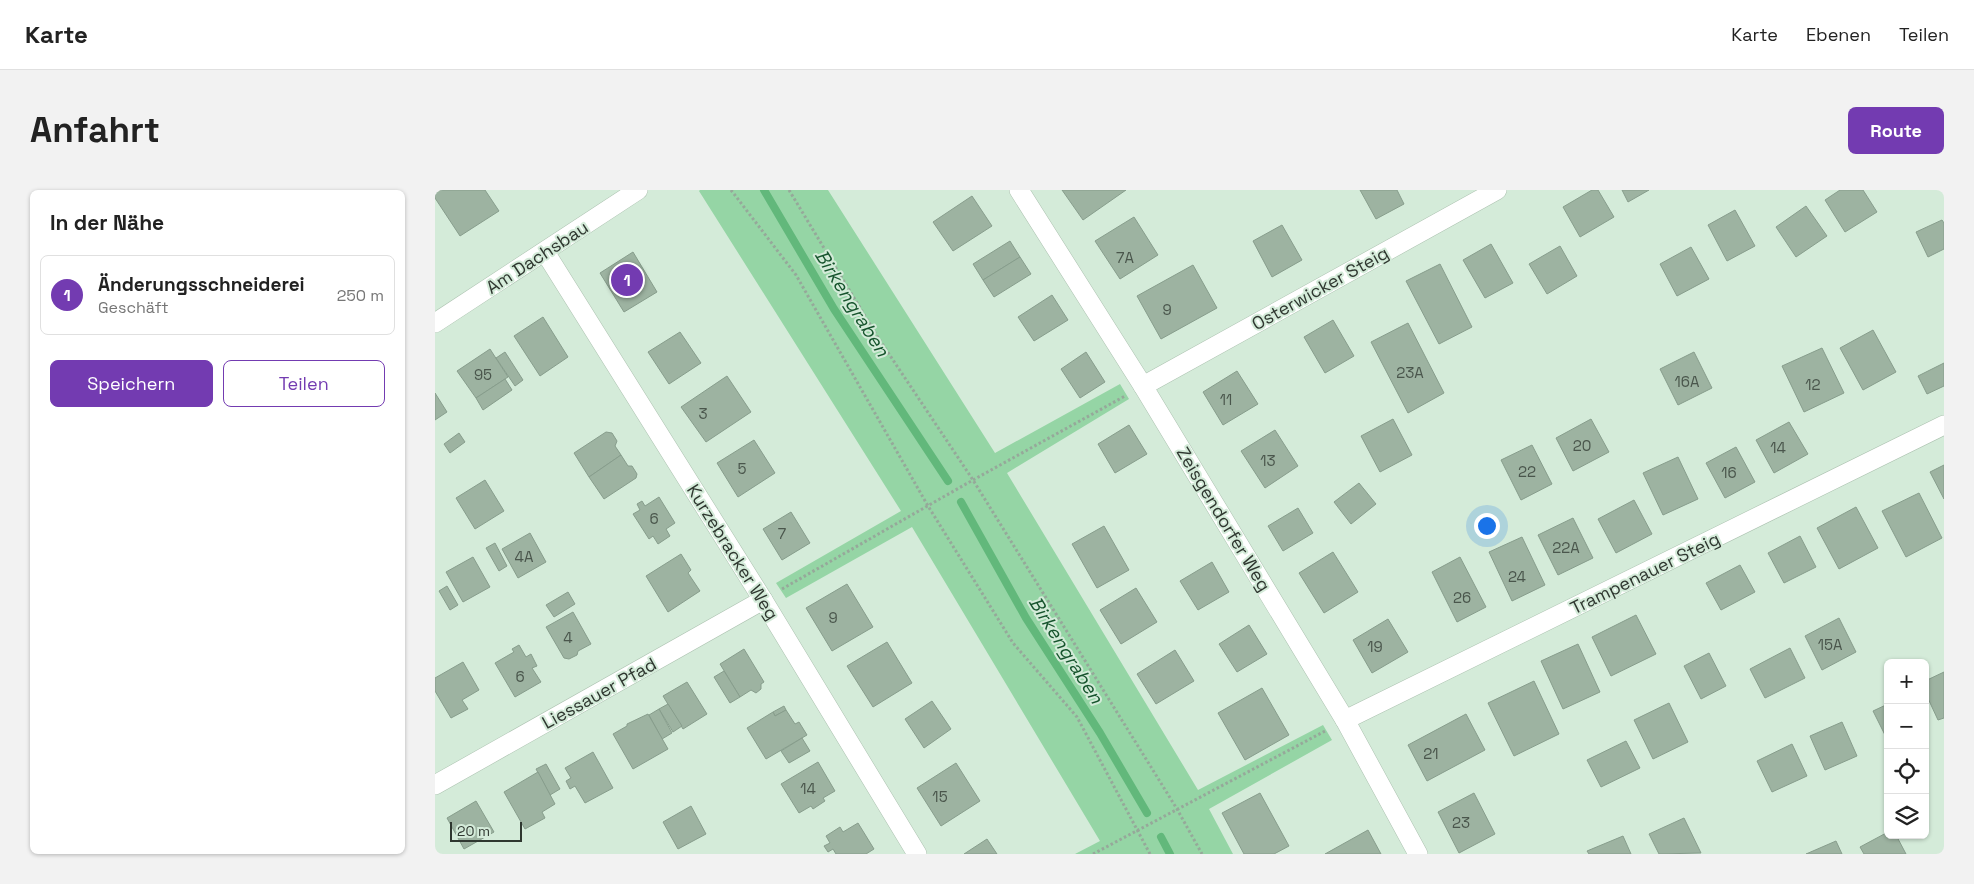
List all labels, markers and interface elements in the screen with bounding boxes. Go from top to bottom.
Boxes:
text: Karte [25,19,88,50]
text: Karte [1731,23,1778,46]
text: Ebenen [1806,23,1871,46]
text: Teilen [1899,23,1949,46]
button: Route [1848,107,1944,154]
text: Anfahrt [30,108,160,152]
text: In der Nähe [50,209,164,236]
street label: Am Dachsbau [481,215,593,299]
street label: Osterwicker Steig [1247,241,1393,335]
water label: Birkengraben [809,245,895,362]
house number: 7A [1116,248,1134,267]
pin: 1 [611,261,643,299]
text: Änderungsschneiderei [98,272,305,297]
text: 1 [63,285,71,306]
text: 250 m [337,285,384,306]
text: Geschäft [98,297,169,318]
house number: 9 [1162,300,1172,319]
button: Speichern [50,360,213,407]
button: Teilen [223,360,385,407]
house number: 23A [1396,363,1424,382]
house number: 95 [474,365,492,384]
house number: 16A [1675,372,1700,391]
house number: 12 [1805,375,1821,394]
house number: 11 [1220,390,1232,409]
house number: 3 [698,404,708,423]
house number: 20 [1573,436,1591,455]
house number: 14 [1770,438,1786,457]
street label: Zeisgendorfer Weg [1172,443,1276,595]
house number: 13 [1260,451,1276,470]
house number: 5 [738,459,747,478]
house number: 22 [1518,462,1536,481]
house number: 16 [1721,463,1737,482]
street label: Kurzebracker Weg [682,480,784,624]
house number: 6 [649,509,659,528]
your location [1474,513,1500,539]
house number: 7 [778,524,786,543]
street label: Trampenauer Steig [1566,527,1724,619]
house number: 22A [1552,538,1580,557]
house number: 4A [515,547,534,566]
house number: 24 [1508,567,1526,586]
house number: 26 [1453,588,1471,607]
water label: Birkengraben [1023,592,1109,709]
house number: 9 [828,608,838,627]
house number: 4 [563,628,573,647]
house number: 15A [1818,635,1843,654]
house number: 19 [1367,637,1383,656]
street label: Liessauer Pfad [538,652,660,734]
map controls [1884,659,1929,839]
button: + [1884,659,1929,704]
house number: 6 [515,667,525,686]
button: − [1884,704,1929,749]
house number: 21 [1423,744,1439,763]
button: locate [1884,749,1929,794]
house number: 14 [800,779,816,798]
house number: 15 [932,787,948,806]
button: layers [1884,794,1929,839]
house number: 23 [1452,813,1470,832]
scale bar [450,819,523,842]
text: 20 m [457,822,490,840]

